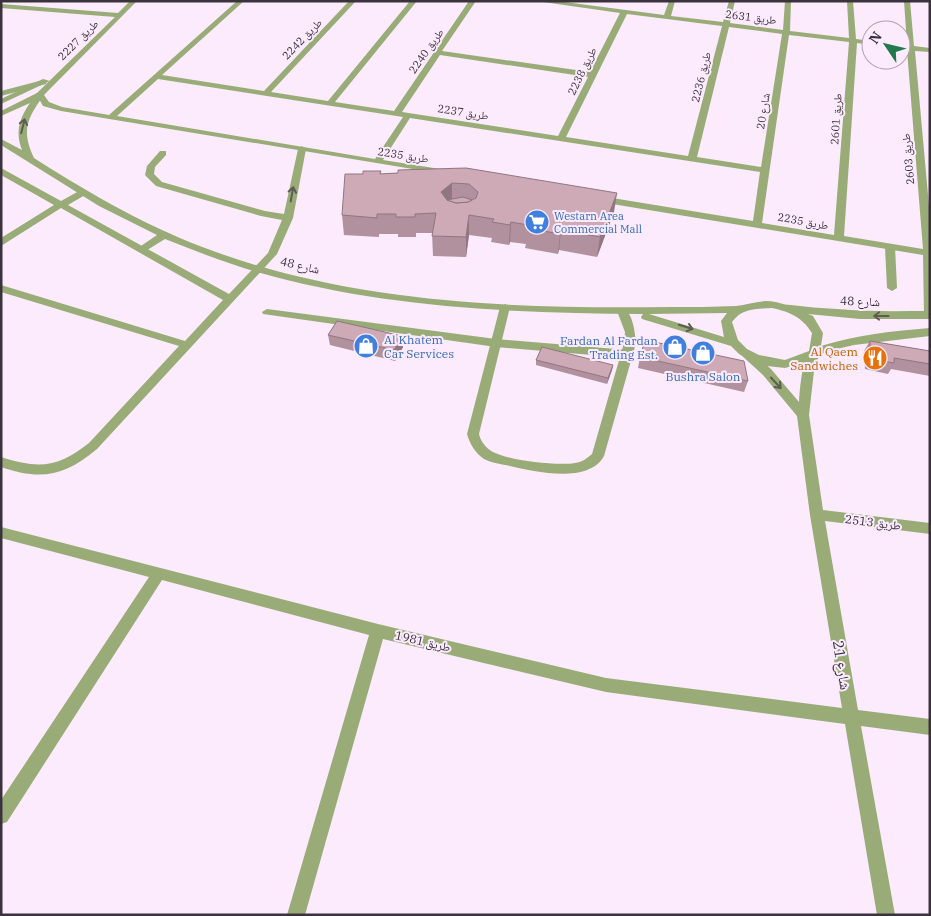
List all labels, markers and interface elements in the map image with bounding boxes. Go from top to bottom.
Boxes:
street label: طريق 2631 [725,7,777,27]
street label: طريق 2242 [279,16,325,62]
street label: طريق 2227 [55,17,101,63]
north arrow [861,20,911,70]
street label: طريق 2240 [405,26,447,76]
text: N [865,28,886,47]
street label: طريق 2238 [564,45,600,97]
street label: طريق 2236 [688,50,714,104]
street label: شارع 20 [753,92,773,130]
street label: طريق 2601 [827,93,845,145]
street label: طريق 2237 [436,101,490,123]
one-way arrow [19,118,28,134]
street label: طريق 2603 [899,133,917,185]
street label: طريق 2235 [376,144,430,166]
one-way arrow [288,186,298,202]
supermarket icon: Westarn Area Commercial Mall [524,209,550,235]
place label: Westarn Area Commercial Mall [554,209,642,236]
street label: طريق 2235 [776,210,830,232]
street label: شارع 48 [279,253,321,278]
street label: شارع 48 [840,293,880,310]
one-way arrow [873,311,889,320]
one-way arrow [678,323,693,332]
place label: Al Khatem Car Services [384,332,454,361]
shop icon: Al Khatem Car Services [353,333,379,359]
place label: Fardan Al Fardan Trading Est. [560,333,658,362]
shop icon: Fardan Al Fardan Trading Est. [662,334,688,360]
shop icon: Bushra Salon [690,340,716,366]
place label: Al Qaem Sandwiches [790,344,859,373]
restaurant icon: Al Qaem Sandwiches [862,345,888,371]
place label: Bushra Salon [666,369,741,384]
one-way arrow [770,376,782,389]
street label: طريق 2513 [844,511,902,533]
street label: طريق 1981 [394,627,452,655]
street label: شارع 21 [828,639,855,691]

